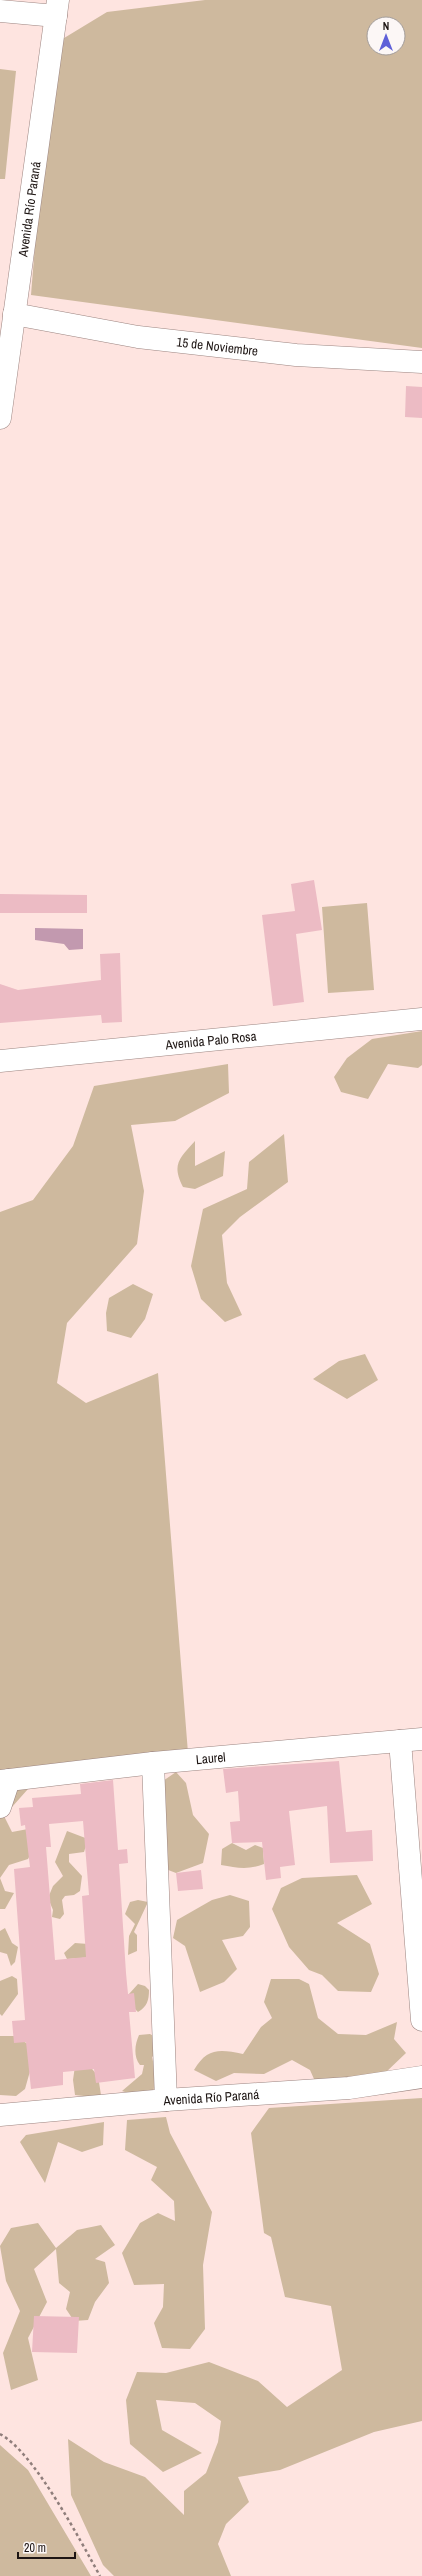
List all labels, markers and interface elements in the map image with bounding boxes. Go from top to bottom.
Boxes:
north arrow [366,16,406,56]
text: N [383,19,389,33]
street label: Avenida Río Paraná [14,160,44,259]
street label: 15 de Noviembre [176,333,259,359]
street label: Avenida Palo Rosa [164,1027,257,1053]
street label: Laurel [195,1748,226,1768]
street label: Avenida Río Paraná [162,2085,260,2109]
scale bar [18,2534,75,2560]
text: 20 m [24,2540,46,2556]

